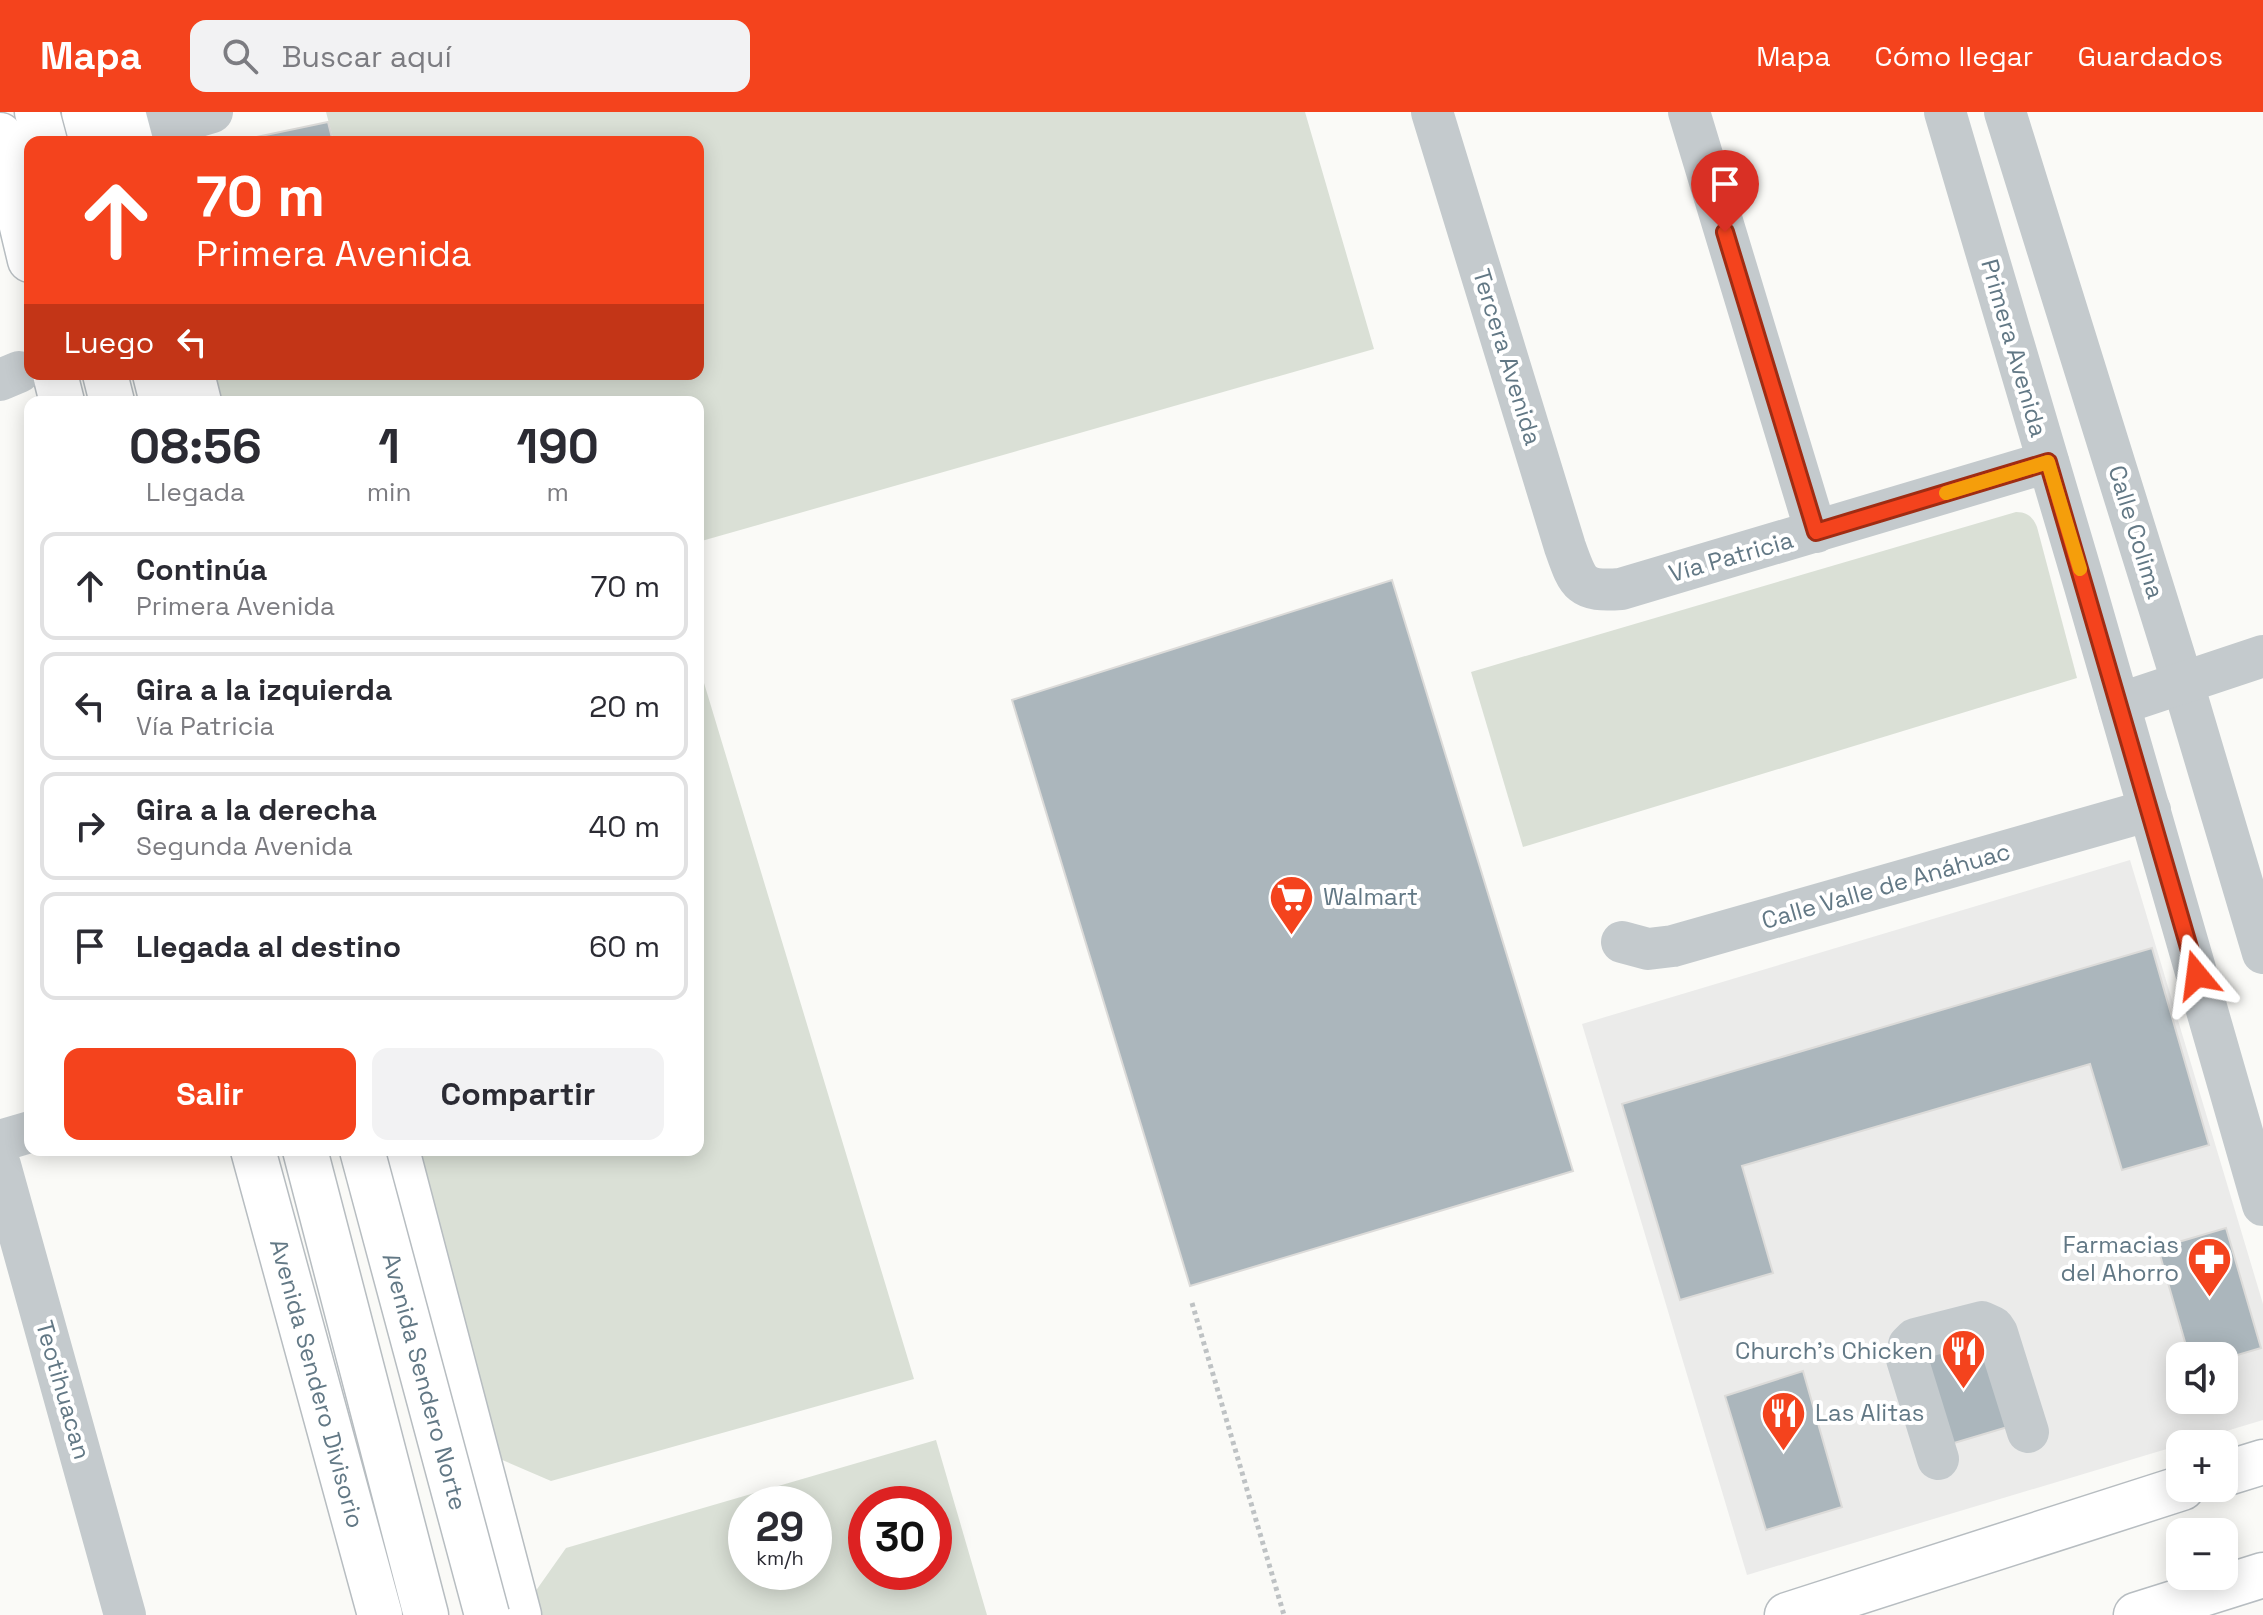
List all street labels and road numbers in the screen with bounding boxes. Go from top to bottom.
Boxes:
street label: Primera Avenida [1974,255,2055,441]
street label: Tercera Avenida [1466,265,1549,449]
street label: Calle Colima [2102,461,2171,602]
street label: Vía Patricia [1665,524,1797,589]
street label: Calle Valle de Anáhuac [1758,835,2014,936]
street label: Avenida Sendero Divisorio [263,1235,371,1531]
street label: Avenida Sendero Norte [375,1250,474,1514]
street label: Teotihuacan [29,1317,98,1463]

